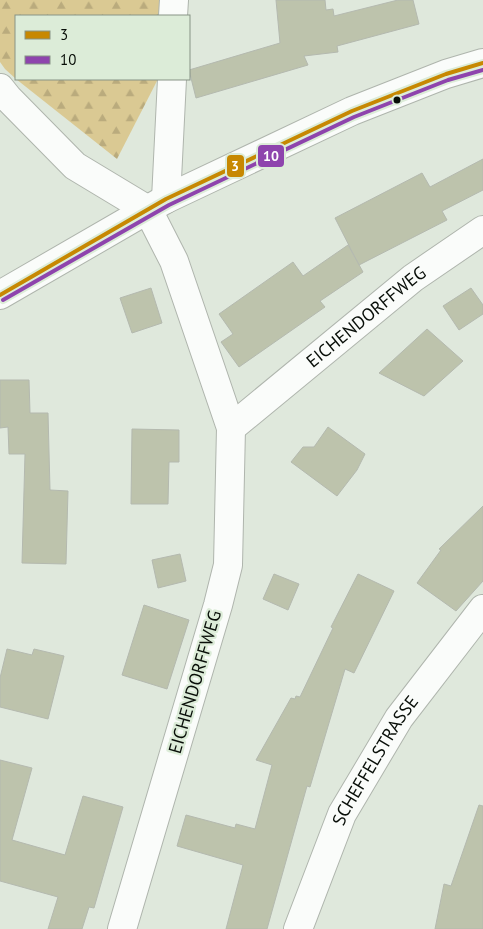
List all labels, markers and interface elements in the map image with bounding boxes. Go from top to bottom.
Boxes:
legend [15,15,190,80]
text: 3 [60,25,68,44]
text: 10 [60,50,76,69]
unlabelled marker [392,95,402,105]
line badge: 10 [257,144,285,168]
text: 10 [263,147,279,165]
line badge: 3 [226,154,245,178]
text: 3 [231,157,239,175]
street label: EICHENDORFFWEG [301,261,430,372]
street label: EICHENDORFFWEG [163,608,226,756]
street label: SCHEFFELSTRASSE [327,691,423,828]

